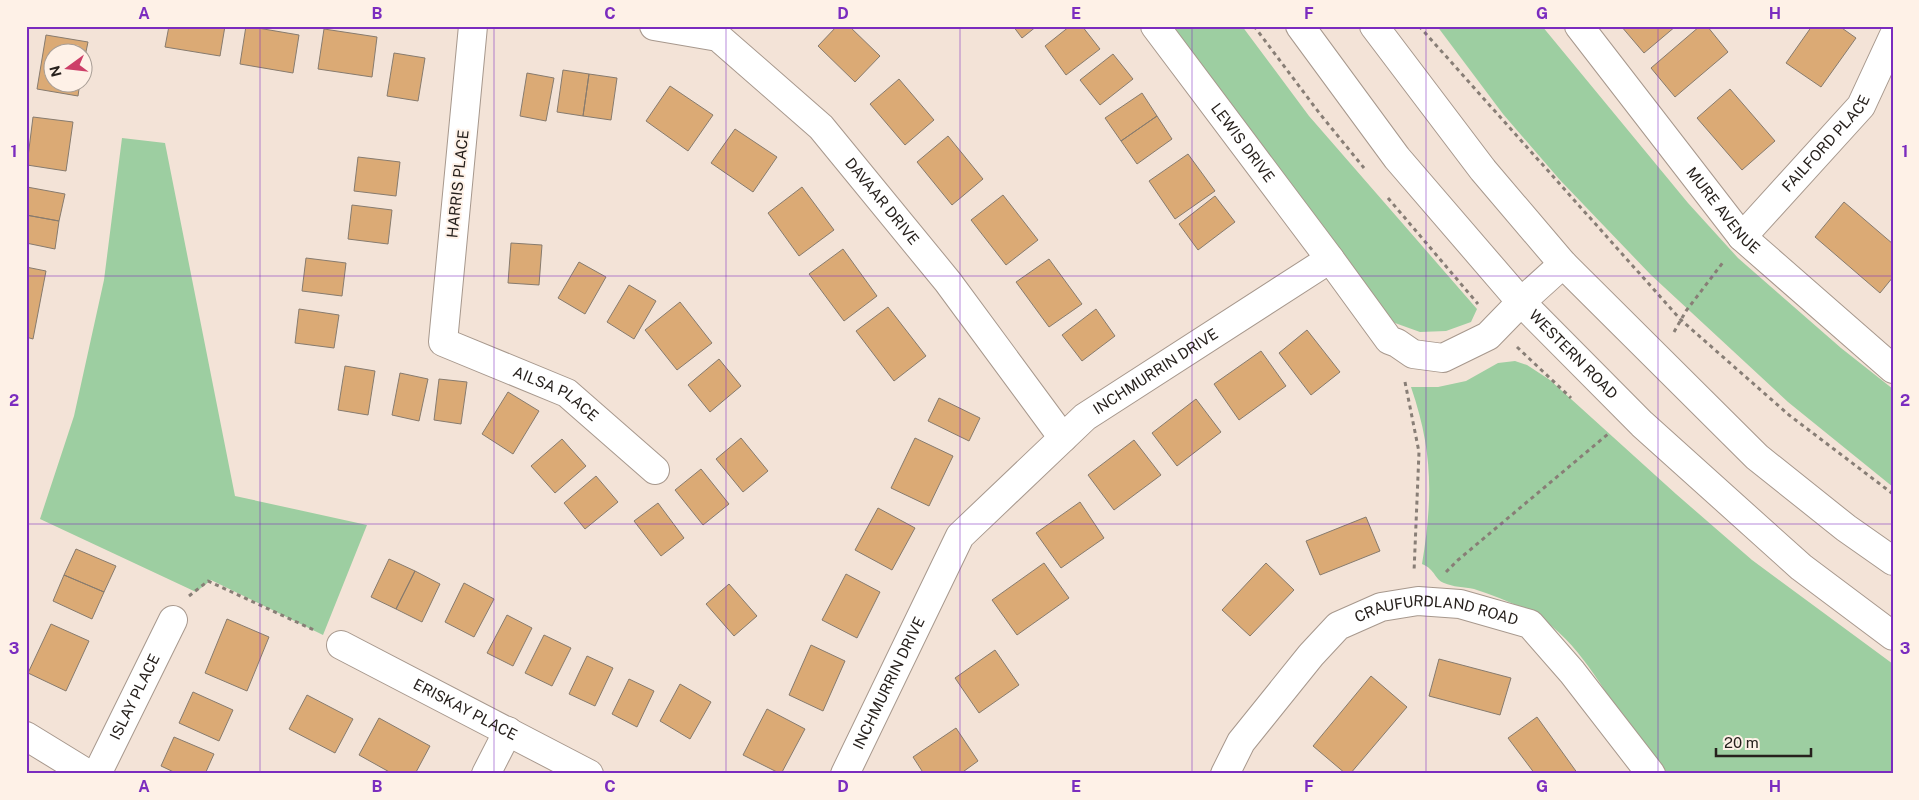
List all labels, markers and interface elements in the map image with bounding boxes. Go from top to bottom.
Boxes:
text: A [138,4,150,23]
text: B [372,4,383,23]
text: C [604,4,616,23]
text: D [837,4,849,23]
text: E [1071,4,1081,23]
text: F [1304,4,1314,23]
text: G [1536,4,1548,23]
text: H [1769,4,1781,23]
north arrow [42,42,92,92]
text: N [46,64,65,79]
street label: FAILFORD PLACE [1778,92,1873,195]
street label: LEWIS DRIVE [1208,100,1278,185]
street label: HARRIS PLACE [443,129,472,239]
text: 1 [11,142,17,161]
text: 1 [1902,142,1908,161]
street label: DAVAAR DRIVE [842,154,923,248]
street label: MURE AVENUE [1683,164,1763,257]
street label: WESTERN ROAD [1526,306,1621,402]
street label: INCHMURRIN DRIVE [1090,325,1221,417]
street label: AILSA PLACE [511,363,602,424]
text: 2 [9,391,19,410]
text: 2 [1900,391,1910,410]
text: CRAUFURDLAND ROAD [1352,592,1520,628]
street label: CRAUFURDLAND ROAD [1353,613,1521,631]
street label: INCHMURRIN DRIVE [849,614,928,752]
text: 3 [9,639,19,658]
text: 3 [1900,639,1910,658]
street label: ISLAY PLACE [106,651,163,742]
street label: ERISKAY PLACE [411,675,520,743]
scale bar [1716,725,1812,757]
text: 20 m [1724,734,1759,751]
text: A [138,777,150,796]
text: B [372,777,383,796]
text: C [604,777,616,796]
text: D [837,777,849,796]
text: E [1071,777,1081,796]
text: F [1304,777,1314,796]
text: G [1536,777,1548,796]
text: H [1769,777,1781,796]

